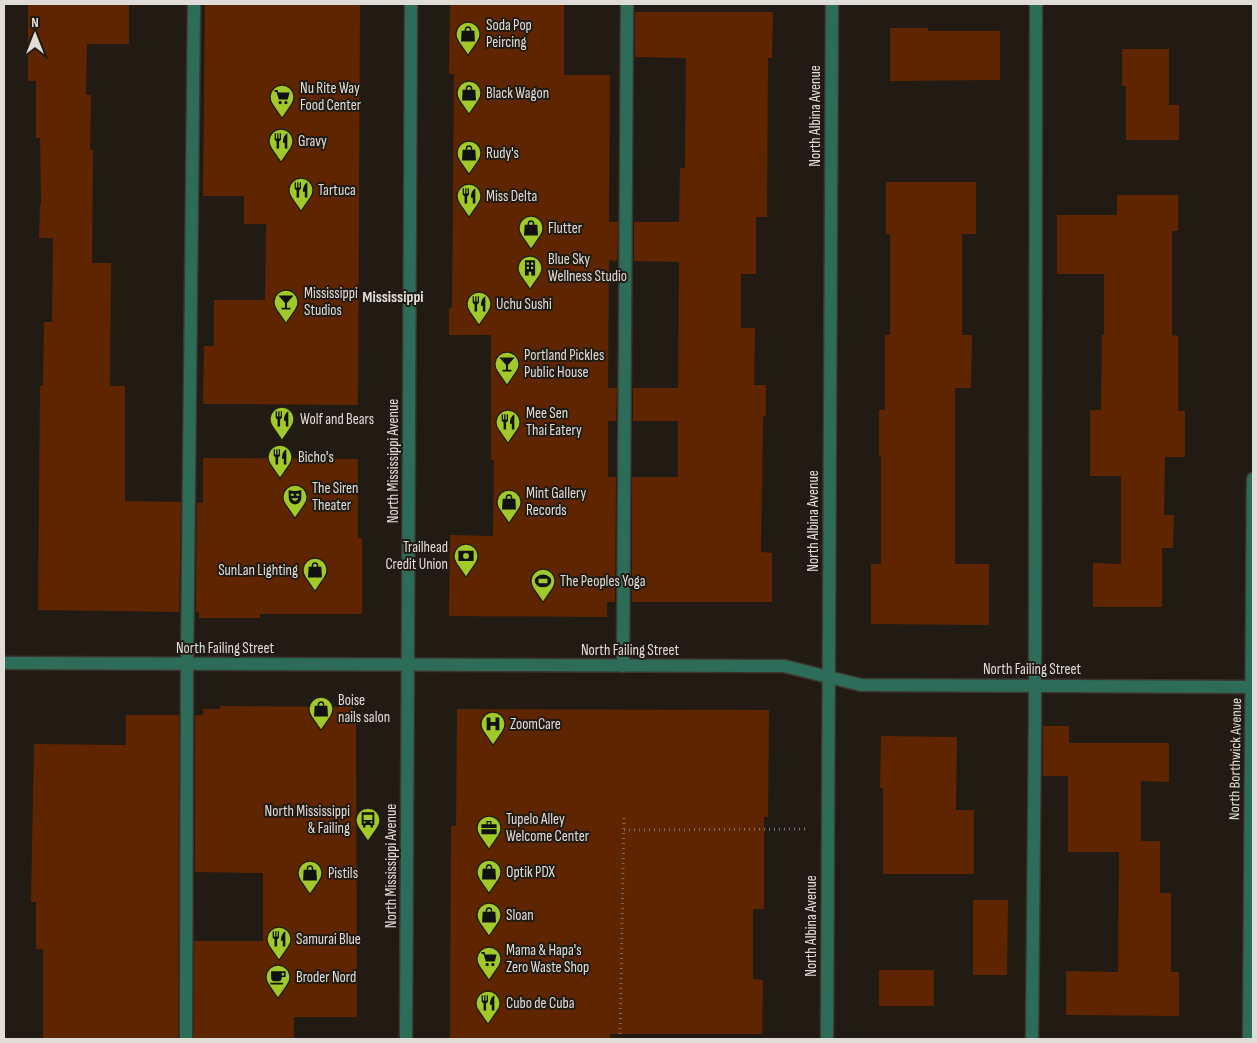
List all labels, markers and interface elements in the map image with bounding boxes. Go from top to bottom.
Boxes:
north arrow [10,10,60,60]
text: N [31,14,39,31]
place label: Soda Pop Peircing [486,16,532,52]
shop icon: Soda Pop Peircing [455,21,481,55]
street label: North Albina Avenue [806,65,825,167]
place label: Nu Rite Way Food Center [300,79,362,115]
shop icon: Black Wagon [456,80,482,114]
supermarket icon: Nu Rite Way Food Center [269,84,295,118]
place label: Black Wagon [486,84,549,103]
restaurant icon: Gravy [268,128,294,162]
place label: Gravy [298,132,327,151]
shop icon: Rudy's [456,140,482,174]
place label: Rudy's [486,144,519,163]
restaurant icon: Tartuca [288,177,314,211]
place label: Tartuca [318,181,356,200]
restaurant icon: Miss Delta [456,183,482,217]
place label: Miss Delta [486,187,537,206]
shop icon: Flutter [518,215,544,249]
place label: Flutter [548,219,583,238]
place label: Blue Sky Wellness Studio [548,250,627,286]
building icon: Blue Sky Wellness Studio [517,255,543,289]
place label: Mississippi Studios [304,284,358,320]
district label: Mississippi [362,288,424,307]
bar icon: Mississippi Studios [273,289,299,323]
restaurant icon: Uchu Sushi [466,291,492,325]
place label: Uchu Sushi [496,295,552,314]
place label: Portland Pickles Public House [524,346,604,382]
bar icon: Portland Pickles Public House [494,351,520,385]
street label: North Mississippi Avenue [384,399,403,523]
place label: Mee Sen Thai Eatery [526,404,582,440]
restaurant icon: Wolf and Bears [269,406,295,440]
restaurant icon: Mee Sen Thai Eatery [495,409,521,443]
place label: Wolf and Bears [300,410,374,429]
restaurant icon: Bicho's [267,444,293,478]
place label: Bicho's [298,448,334,467]
street label: North Albina Avenue [804,470,823,572]
place label: The Siren Theater [312,479,359,515]
theatre icon: The Siren Theater [282,484,308,518]
place label: Mint Gallery Records [526,484,586,520]
shop icon: Mint Gallery Records [496,489,522,523]
place label: Trailhead Credit Union [385,538,448,574]
bank icon: Trailhead Credit Union [453,543,479,577]
shop icon: SunLan Lighting [302,557,328,591]
place label: SunLan Lighting [218,561,298,580]
sports icon: The Peoples Yoga [530,568,556,602]
place label: The Peoples Yoga [560,572,646,591]
street label: North Failing Street [176,639,274,658]
street label: North Failing Street [581,641,679,660]
street label: North Failing Street [983,660,1081,679]
place label: Boise nails salon [338,691,390,727]
shop icon: Boise nails salon [308,696,334,730]
street label: North Borthwick Avenue [1225,698,1246,820]
hospital icon: ZoomCare [480,711,506,745]
place label: ZoomCare [510,715,561,734]
place label: North Mississippi & Failing [265,802,350,838]
street label: North Mississippi Avenue [382,804,401,928]
bus stop icon: North Mississippi & Failing [355,807,381,841]
place label: Tupelo Alley Welcome Center [506,810,590,846]
office icon: Tupelo Alley Welcome Center [476,815,502,849]
shop icon: Optik PDX [476,859,502,893]
shop icon: Pistils [297,860,323,894]
place label: Optik PDX [506,863,555,882]
place label: Pistils [328,864,358,883]
street label: North Albina Avenue [802,875,821,977]
shop icon: Sloan [476,902,502,936]
place label: Sloan [506,906,534,925]
restaurant icon: Samurai Blue [266,926,292,960]
place label: Samurai Blue [296,930,361,949]
place label: Mama & Hapa's Zero Waste Shop [506,941,589,977]
supermarket icon: Mama & Hapa's Zero Waste Shop [476,946,502,980]
cafe icon: Broder Nord [265,964,291,998]
place label: Broder Nord [296,968,356,987]
restaurant icon: Cubo de Cuba [475,990,501,1024]
place label: Cubo de Cuba [506,994,575,1013]

